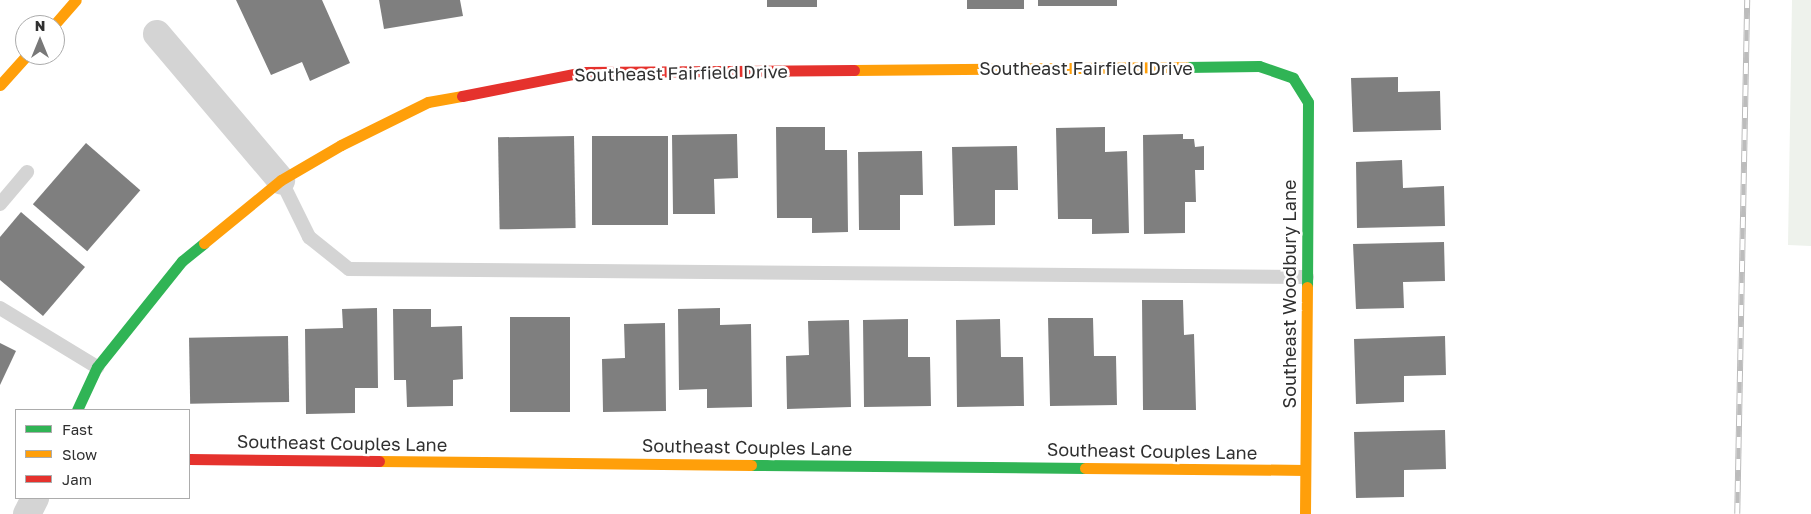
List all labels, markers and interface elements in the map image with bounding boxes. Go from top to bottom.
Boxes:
north arrow [15,15,65,65]
text: N [35,17,45,34]
street label: Southeast Fairfield Drive [979,57,1193,79]
street label: Southeast Fairfield Drive [574,60,788,86]
street label: Southeast Woodbury Lane [1278,180,1300,408]
legend [15,409,190,499]
text: Fast [62,420,93,438]
street label: Southeast Couples Lane [237,430,447,456]
street label: Southeast Couples Lane [642,434,852,460]
street label: Southeast Couples Lane [1047,438,1257,464]
text: Slow [62,445,97,463]
text: Jam [62,470,92,488]

